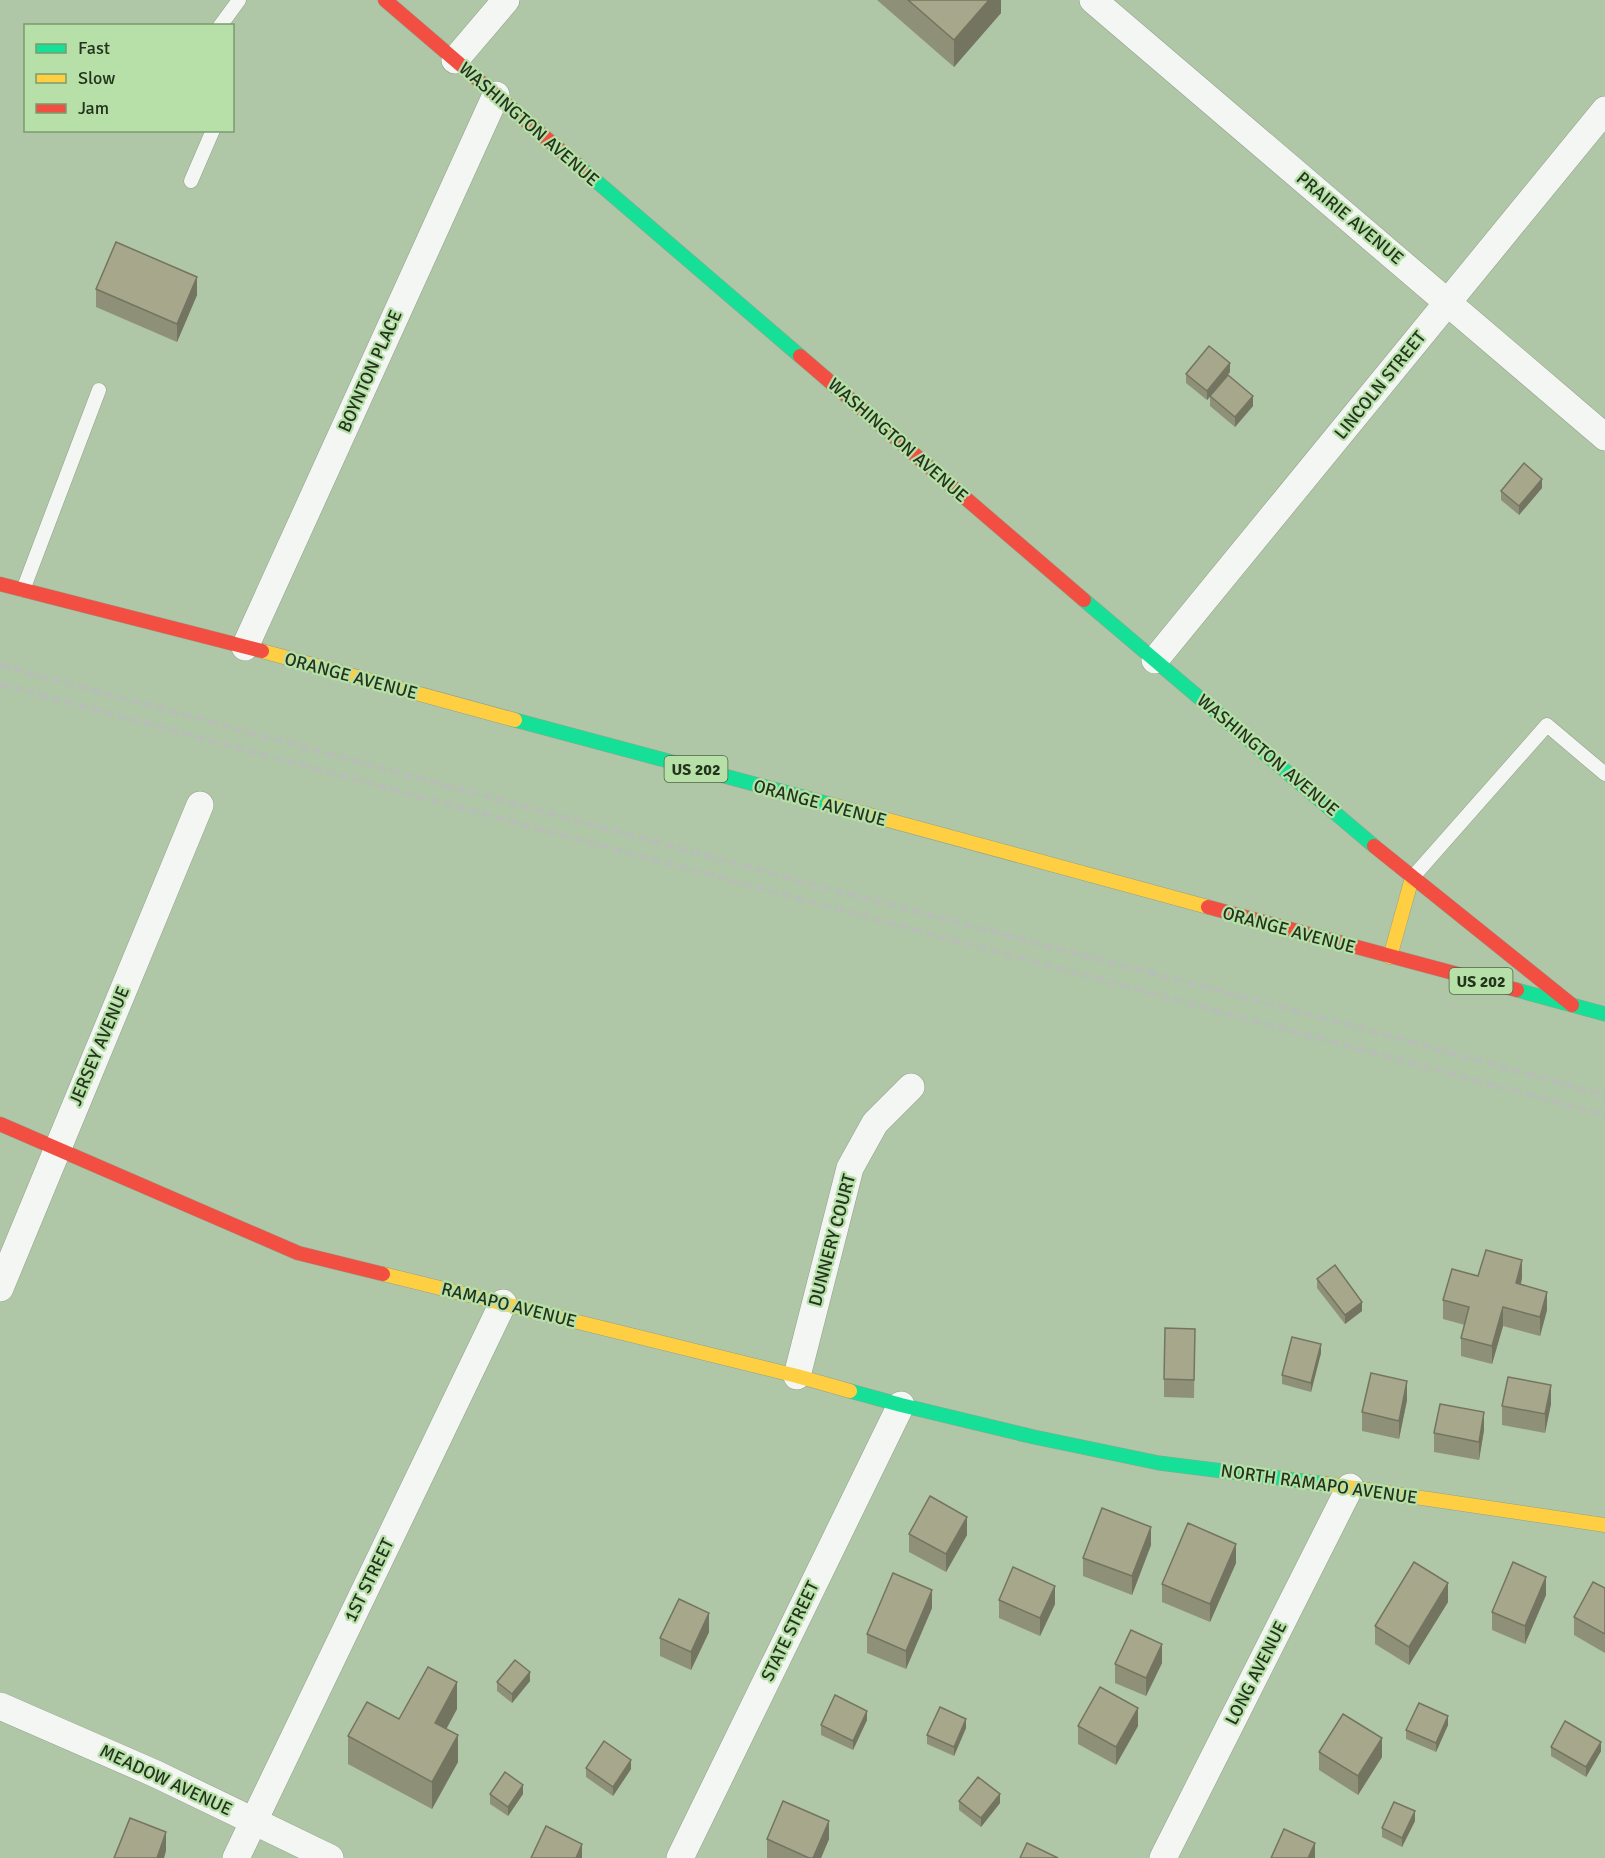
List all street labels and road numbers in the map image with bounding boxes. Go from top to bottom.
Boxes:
street label: WASHINGTON AVENUE [454,57,604,191]
street label: PRAIRIE AVENUE [1292,167,1408,269]
street label: BOYNTON PLACE [333,307,407,435]
street label: LINCOLN STREET [1330,326,1431,444]
street label: WASHINGTON AVENUE [823,373,973,507]
street label: ORANGE AVENUE [282,648,420,704]
street label: WASHINGTON AVENUE [1193,689,1343,821]
road number: US 202 [664,756,728,782]
street label: ORANGE AVENUE [751,775,889,831]
street label: ORANGE AVENUE [1220,902,1358,958]
road number: US 202 [1450,968,1512,994]
street label: JERSEY AVENUE [64,983,134,1109]
street label: DUNNERY COURT [804,1171,860,1308]
street label: RAMAPO AVENUE [439,1278,579,1332]
street label: NORTH RAMAPO AVENUE [1219,1459,1419,1509]
street label: 1ST STREET [339,1534,399,1625]
street label: STATE STREET [756,1577,824,1685]
street label: LONG AVENUE [1220,1617,1292,1729]
street label: MEADOW AVENUE [96,1740,236,1820]

